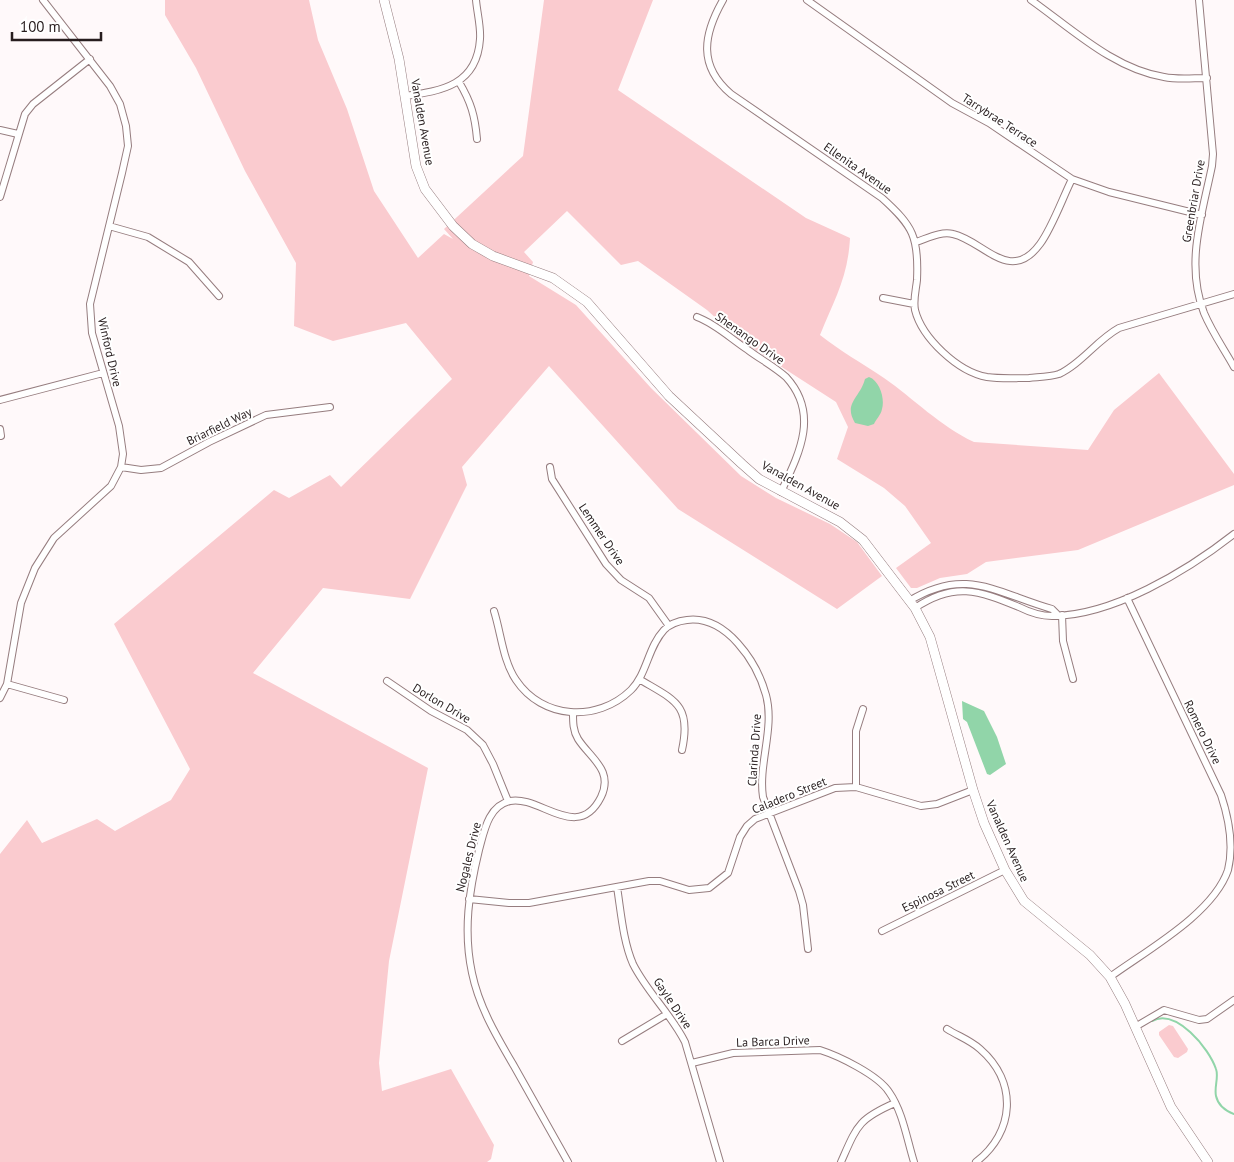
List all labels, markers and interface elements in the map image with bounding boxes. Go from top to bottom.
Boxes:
scale bar [12,10,101,42]
text: 100 m [20,17,61,36]
street label: Vanalden Avenue [408,77,438,166]
street label: Tarrybrae Terrace [959,90,1041,150]
street label: Ellenita Avenue [821,139,895,197]
street label: Greenbriar Drive [1178,158,1208,244]
street label: Shenango Drive [712,309,788,367]
street label: Winford Drive [95,316,125,388]
street label: Briarfield Way [184,404,254,448]
street label: Vanalden Avenue [758,457,843,513]
street label: Lemmer Drive [576,500,628,568]
street label: Dorlon Drive [410,680,474,726]
street label: Romero Drive [1181,698,1225,766]
street label: Clarinda Drive [744,713,764,787]
street label: Caladero Street [750,773,828,817]
street label: Vanalden Avenue [983,797,1033,884]
street label: Nogales Drive [452,820,484,894]
street label: Espinosa Street [899,867,977,915]
street label: Gayle Drive [650,975,696,1031]
street label: La Barca Drive [736,1032,810,1050]

